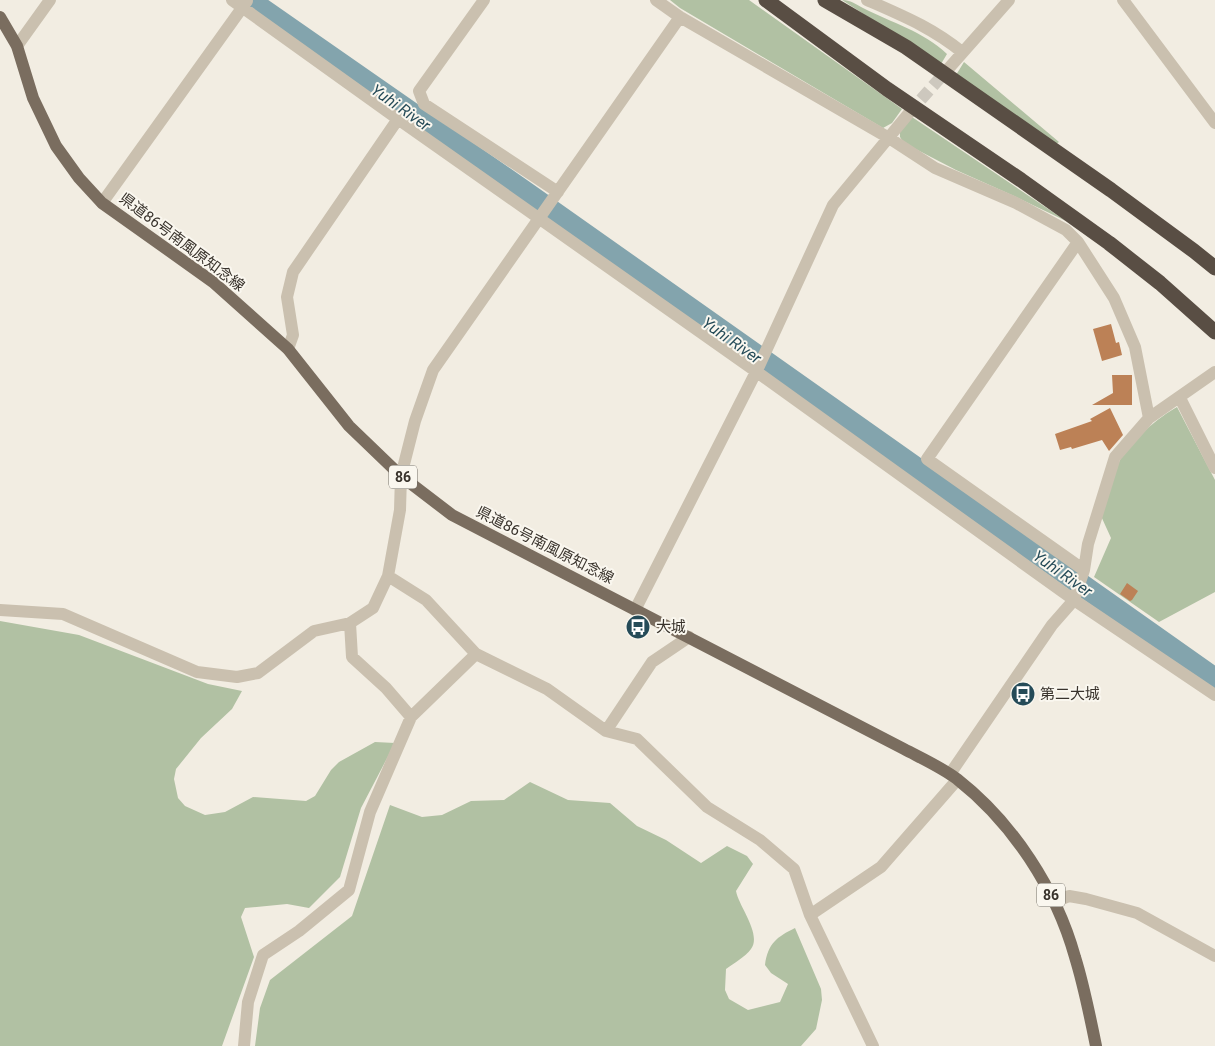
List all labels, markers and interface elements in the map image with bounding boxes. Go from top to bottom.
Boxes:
water label: Yuhi River [367,80,435,135]
street label: 県道86号南風原知念線 [116,189,248,295]
water label: Yuhi River [698,313,766,368]
road number: 86 [389,466,417,488]
street label: 県道86号南風原知念線 [473,503,617,587]
water label: Yuhi River [1029,546,1097,601]
bus stop icon: 大城 [625,614,651,640]
place label: 大城 [656,618,686,636]
bus stop icon: 第二大城 [1010,681,1036,707]
place label: 第二大城 [1040,685,1100,703]
road number: 86 [1037,884,1065,906]

